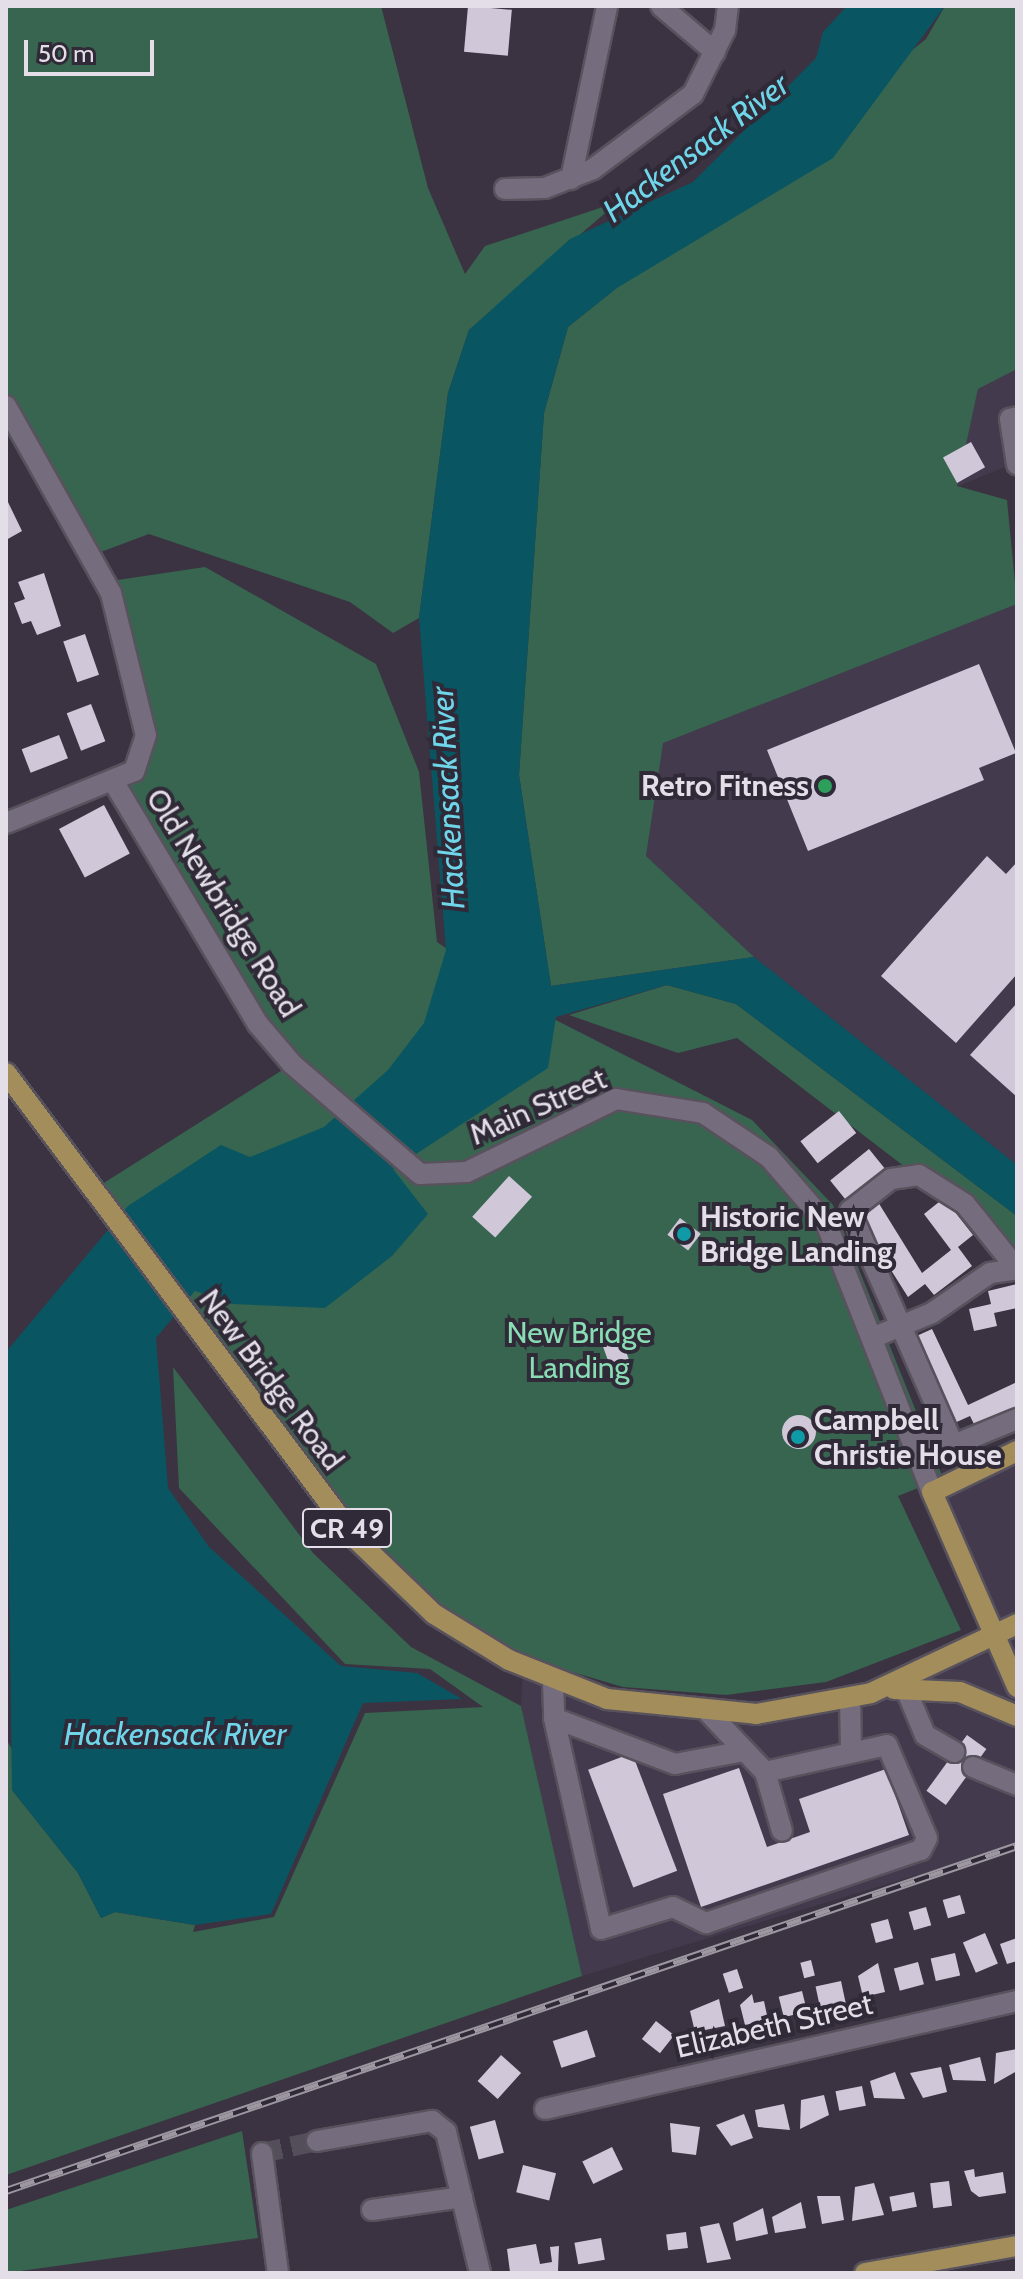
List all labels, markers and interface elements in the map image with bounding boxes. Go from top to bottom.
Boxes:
scale bar [28,24,158,74]
text: 50 m [38,39,94,68]
water label: Hackensack River [596,66,796,230]
water label: Hackensack River [423,686,473,910]
place label: Retro Fitness [641,768,809,804]
marker: Retro Fitness [816,777,834,795]
street label: Old Newbridge Road [138,782,308,1024]
street label: Main Street [464,1061,612,1153]
place label: Historic New Bridge Landing [700,1199,892,1270]
marker: Historic New Bridge Landing [675,1225,693,1243]
street label: New Bridge Road [191,1283,351,1477]
park label: New Bridge Landing [506,1315,652,1386]
place label: Campbell Christie House [814,1402,1002,1472]
marker: Campbell Christie House [789,1428,807,1446]
road number: CR 49 [301,1504,393,1552]
water label: Hackensack River [64,1715,286,1753]
street label: Elizabeth Street [672,1986,876,2066]

